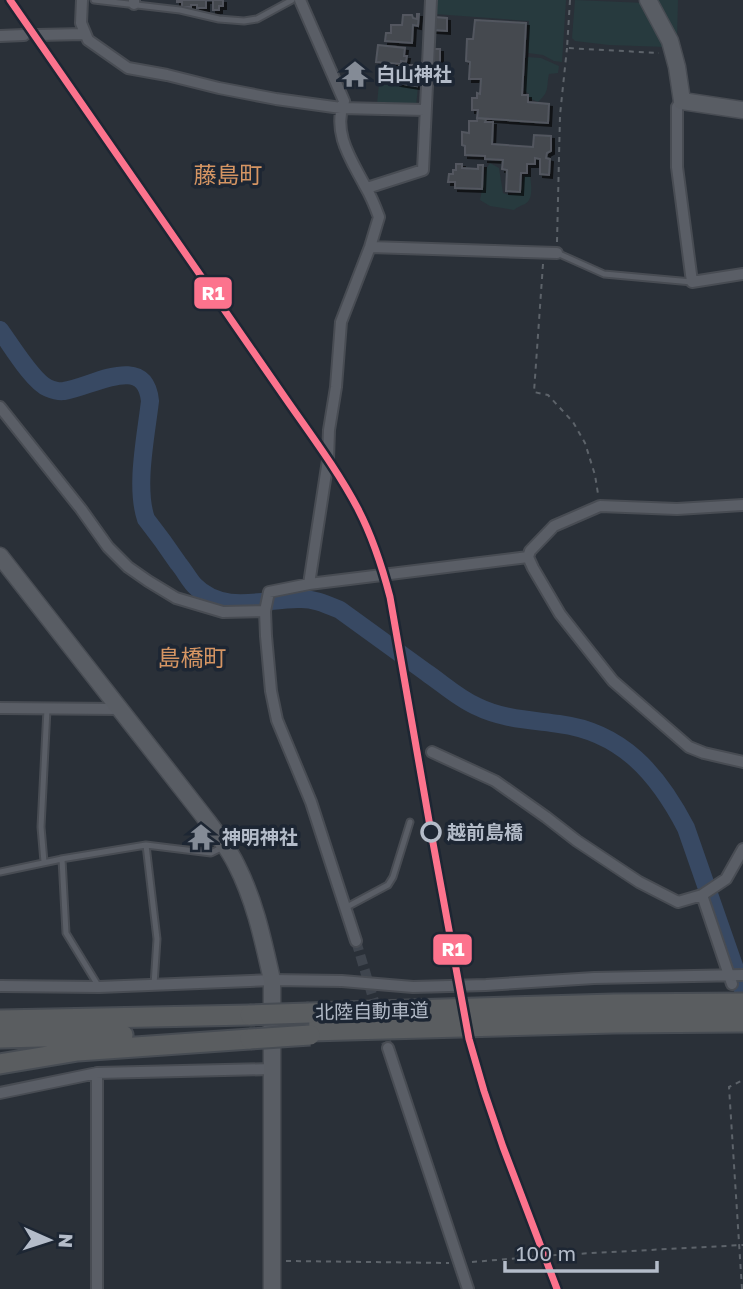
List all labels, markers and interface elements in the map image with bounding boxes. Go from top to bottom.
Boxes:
temple icon: 白山神社 [340,59,370,89]
place label: 白山神社 [376,62,452,85]
district label: 藤島町 [194,160,263,188]
line badge: R1 [193,276,233,310]
text: R1 [202,281,225,304]
district label: 島橋町 [158,643,227,671]
place label: 越前島橋 [447,820,523,843]
temple icon: 神明神社 [186,822,216,852]
marker: 越前島橋 [421,822,441,842]
place label: 神明神社 [222,825,298,848]
line badge: R1 [432,933,473,966]
text: R1 [442,937,465,960]
street label: 北陸自動車道 [315,998,429,1023]
north arrow [14,1205,84,1275]
scale bar [505,1230,657,1274]
text: N [55,1233,78,1249]
text: 100 m [516,1240,576,1266]

